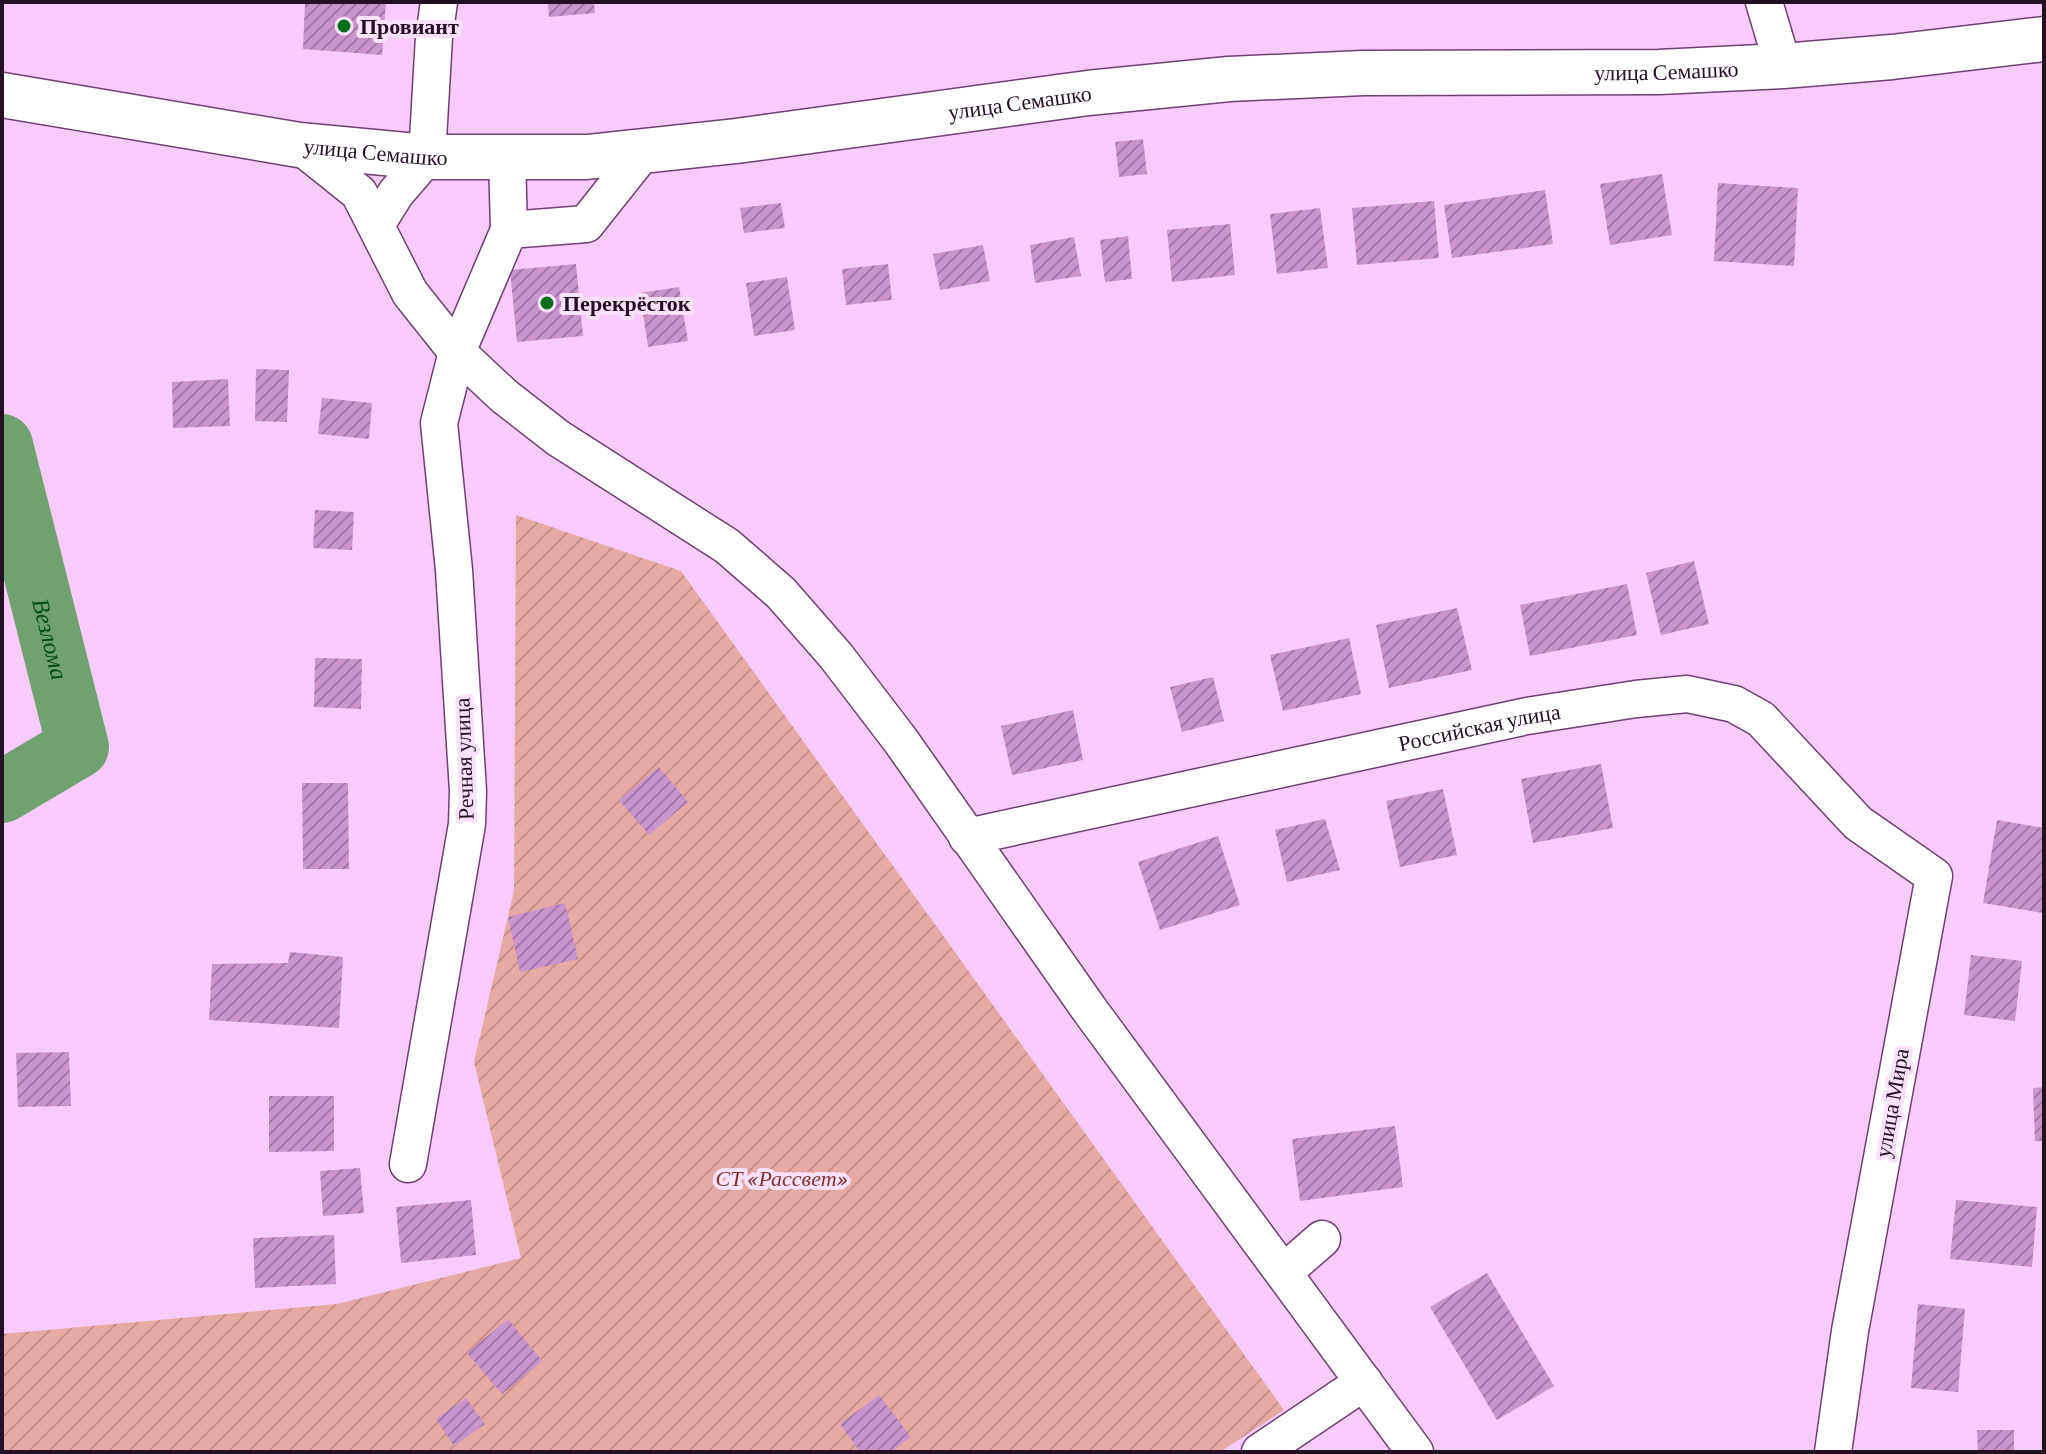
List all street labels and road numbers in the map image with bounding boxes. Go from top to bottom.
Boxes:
street label: улица Семашко [1594,56,1739,85]
street label: улица Семашко [947,80,1093,124]
street label: улица Семашко [302,133,447,170]
street label: Речная улица [449,697,479,821]
street label: Российская улица [1396,698,1562,756]
street label: улица Мира [1870,1046,1914,1160]

